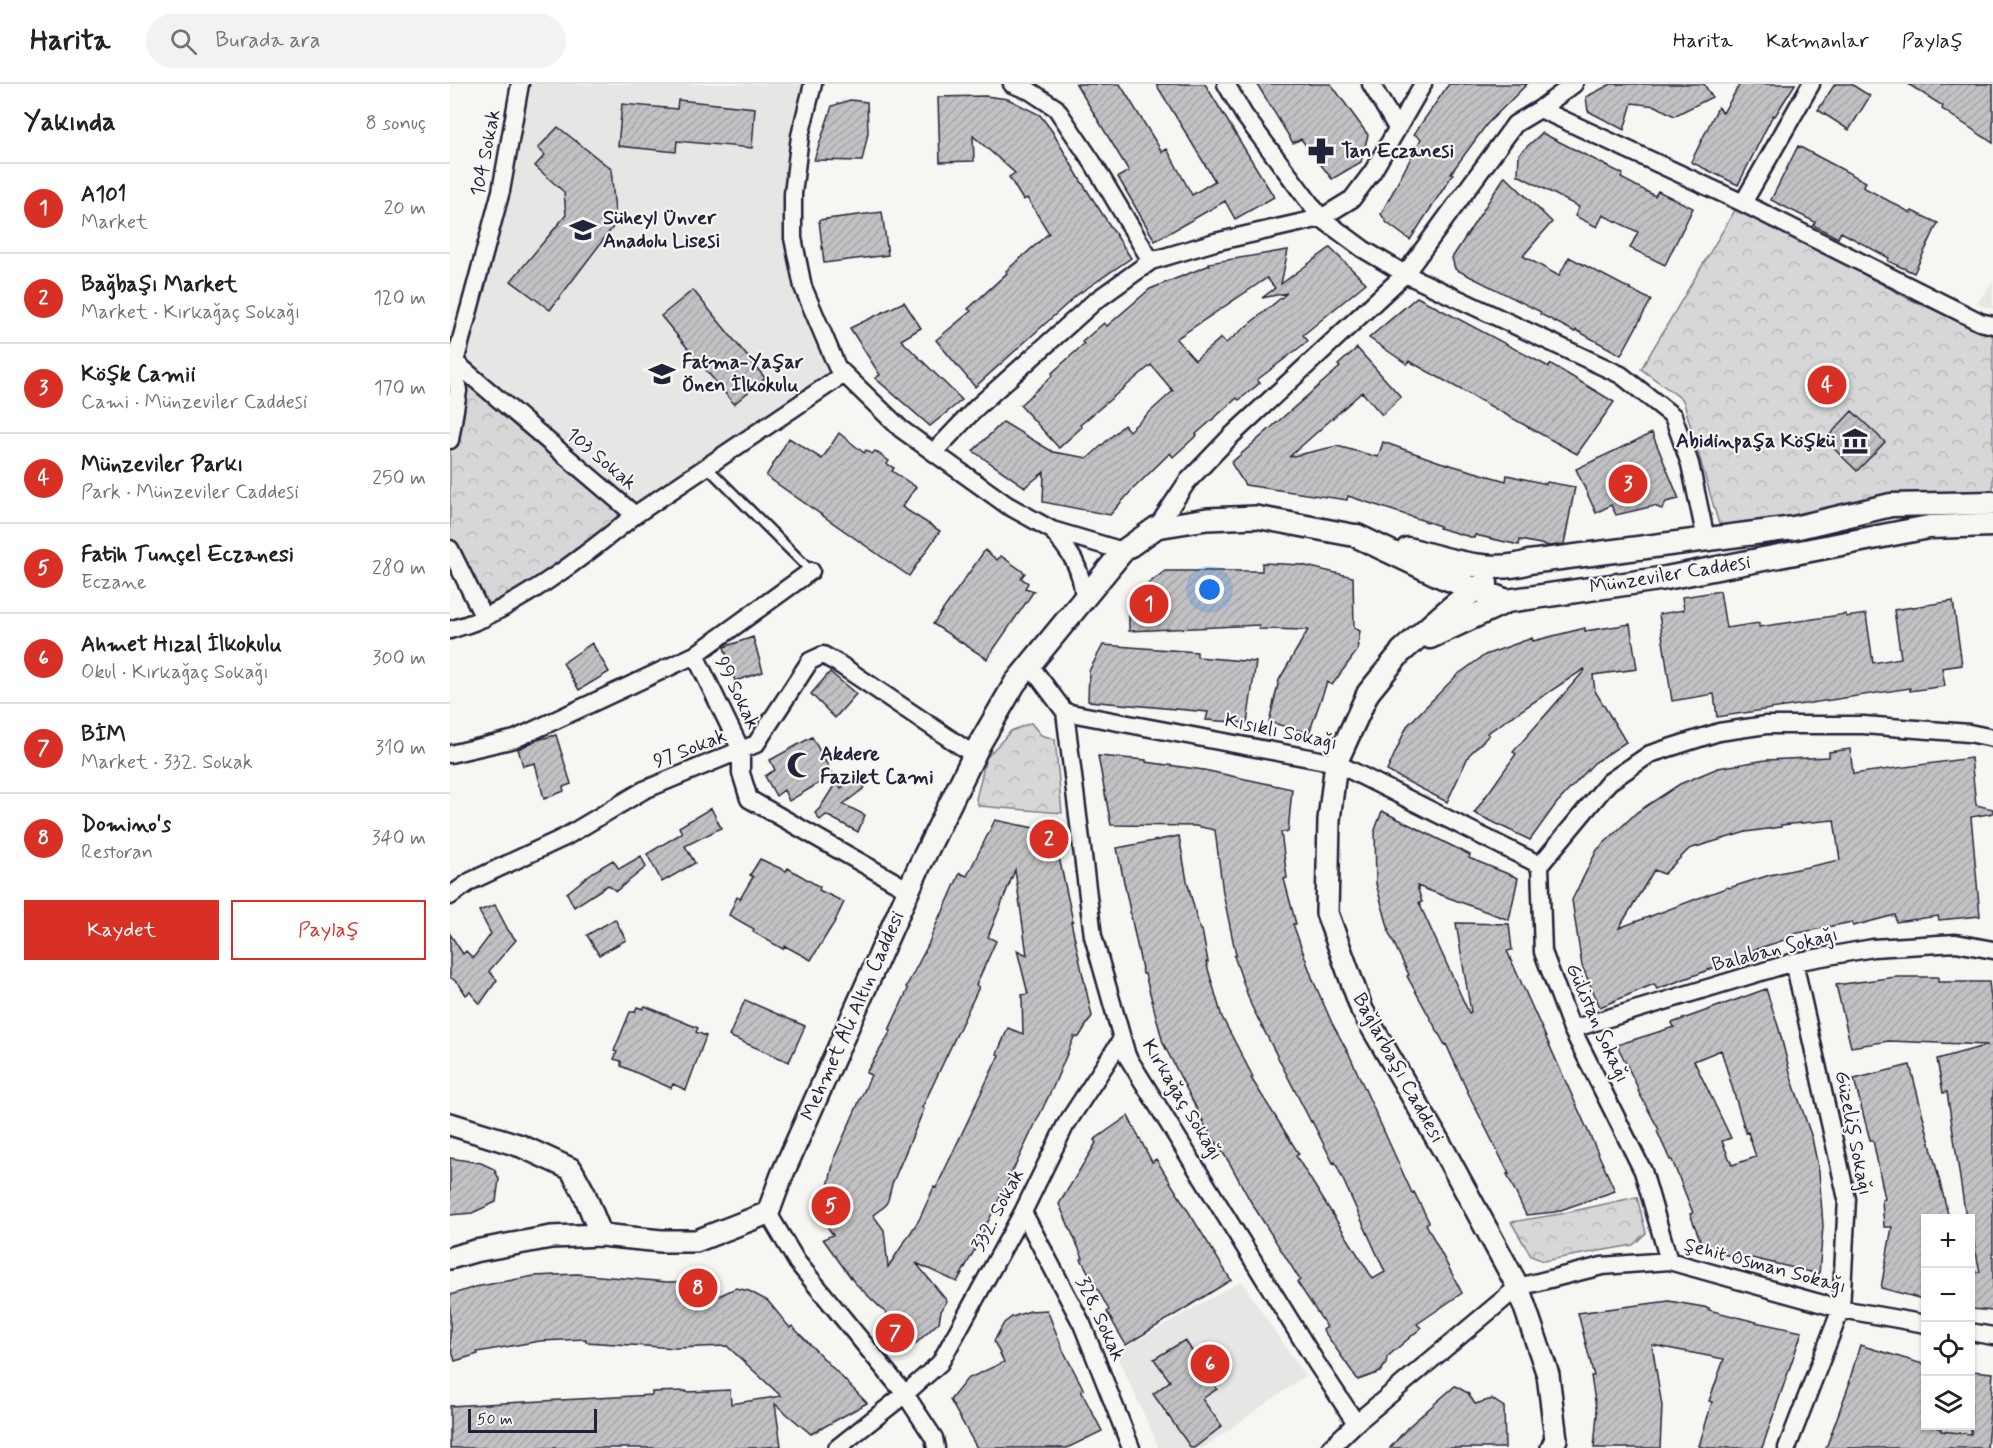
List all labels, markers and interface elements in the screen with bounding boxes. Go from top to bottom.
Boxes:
search box [146,14,566,68]
text: Harita [30,23,110,60]
icon: search [167,25,200,58]
text: Burada ara [215,27,320,55]
text: Harita [1673,27,1733,55]
text: Katmanlar [1766,27,1869,55]
text: Paylaş [1902,27,1963,55]
text: Yakında [24,106,116,140]
street label: 104 Sokak [464,107,508,199]
text: 8 sonuç [366,110,426,137]
pharmacy icon: Tan Eczanesi [1306,136,1336,166]
place label: Tan Eczanesi [1341,138,1454,165]
text: A101 [81,181,126,209]
text: 1 [39,195,48,222]
text: 20 m [383,195,426,222]
place label: Süheyl Ünver Anadolu Lisesi [603,205,721,255]
text: Market [81,209,148,236]
school or university icon: Süheyl Ünver Anadolu Lisesi [568,215,598,245]
text: Bağbaşı Market [81,271,237,299]
text: 2 [39,285,48,312]
text: 120 m [373,285,426,312]
text: Market · Kırkağaç Sokağı [81,299,300,326]
place label: Fatma-Yaşar Önen İlkokulu [682,349,804,399]
school or university icon: Fatma-Yaşar Önen İlkokulu [647,359,677,389]
text: Köşk Camii [81,361,196,389]
pin: 4 [1808,362,1846,408]
text: 3 [39,375,48,402]
text: 170 m [374,375,426,402]
text: Cami · Münzeviler Caddesi [81,389,307,416]
street label: 103 Sokak [560,421,642,497]
museum icon: Abidinpaşa Köşkü [1840,426,1870,456]
place label: Abidinpaşa Köşkü [1676,428,1835,455]
text: Münzeviler Parkı [81,451,243,479]
pin: 3 [1608,462,1648,506]
text: 4 [38,465,49,492]
text: 250 m [372,465,426,492]
text: Park · Münzeviler Caddesi [81,479,299,506]
text: Fatih Tunçel Eczanesi [81,541,294,569]
street label: Münzeviler Caddesi [1588,549,1752,601]
text: 5 [38,555,50,582]
text: 280 m [372,555,426,582]
text: Eczane [81,569,146,596]
your location [1195,575,1224,604]
pin: 1 [1130,582,1168,626]
text: Ahmet Hızal İlkokulu [81,631,282,659]
text: 6 [38,645,49,672]
text: 300 m [372,645,426,672]
street label: 99 Sokak [708,652,766,734]
text: Okul · Kırkağaç Sokağı [81,659,269,686]
street label: Kısıklı Sokağı [1222,707,1340,757]
text: BİM [81,721,126,749]
street label: 97 Sokak [650,723,730,775]
text: 7 [37,735,50,762]
text: 310 m [375,735,426,762]
place label: Akdere Fazilet Cami [820,741,934,791]
text: Market · 332. Sokak [81,749,253,776]
mosque icon: Akdere Fazilet Cami [785,750,815,780]
text: Domino's [81,811,171,839]
pin: 2 [1030,816,1068,861]
text: 8 [38,825,49,852]
text: 340 m [371,825,426,852]
text: Restoran [81,839,153,866]
button: Kaydet [24,900,219,960]
button: Paylaş [231,900,426,960]
street label: Mehmet Ali Altın Caddesi [795,907,911,1125]
street label: Balaban Sokağı [1709,921,1841,979]
street label: Gülistan Sokağı [1559,959,1635,1087]
street label: Bağlarbaşı Caddesi [1346,988,1450,1148]
street label: Kırkağaç Sokağı [1135,1034,1229,1166]
street label: Güzeliş Sokağı [1828,1068,1878,1198]
street label: 332. Sokak [965,1164,1031,1256]
pin: 5 [812,1184,850,1228]
map controls [1921,1214,1975,1430]
button: + [1921,1214,1975,1268]
street label: Şehit Osman Sokağı [1681,1231,1849,1301]
pin: 8 [678,1266,718,1310]
button: − [1921,1268,1975,1322]
street label: 328. Sokak [1069,1272,1131,1366]
pin: 7 [876,1310,914,1356]
button: locate [1921,1322,1975,1376]
pin: 6 [1190,1342,1230,1386]
button: layers [1921,1376,1975,1430]
scale bar [468,1406,597,1434]
text: 50 m [477,1409,513,1430]

